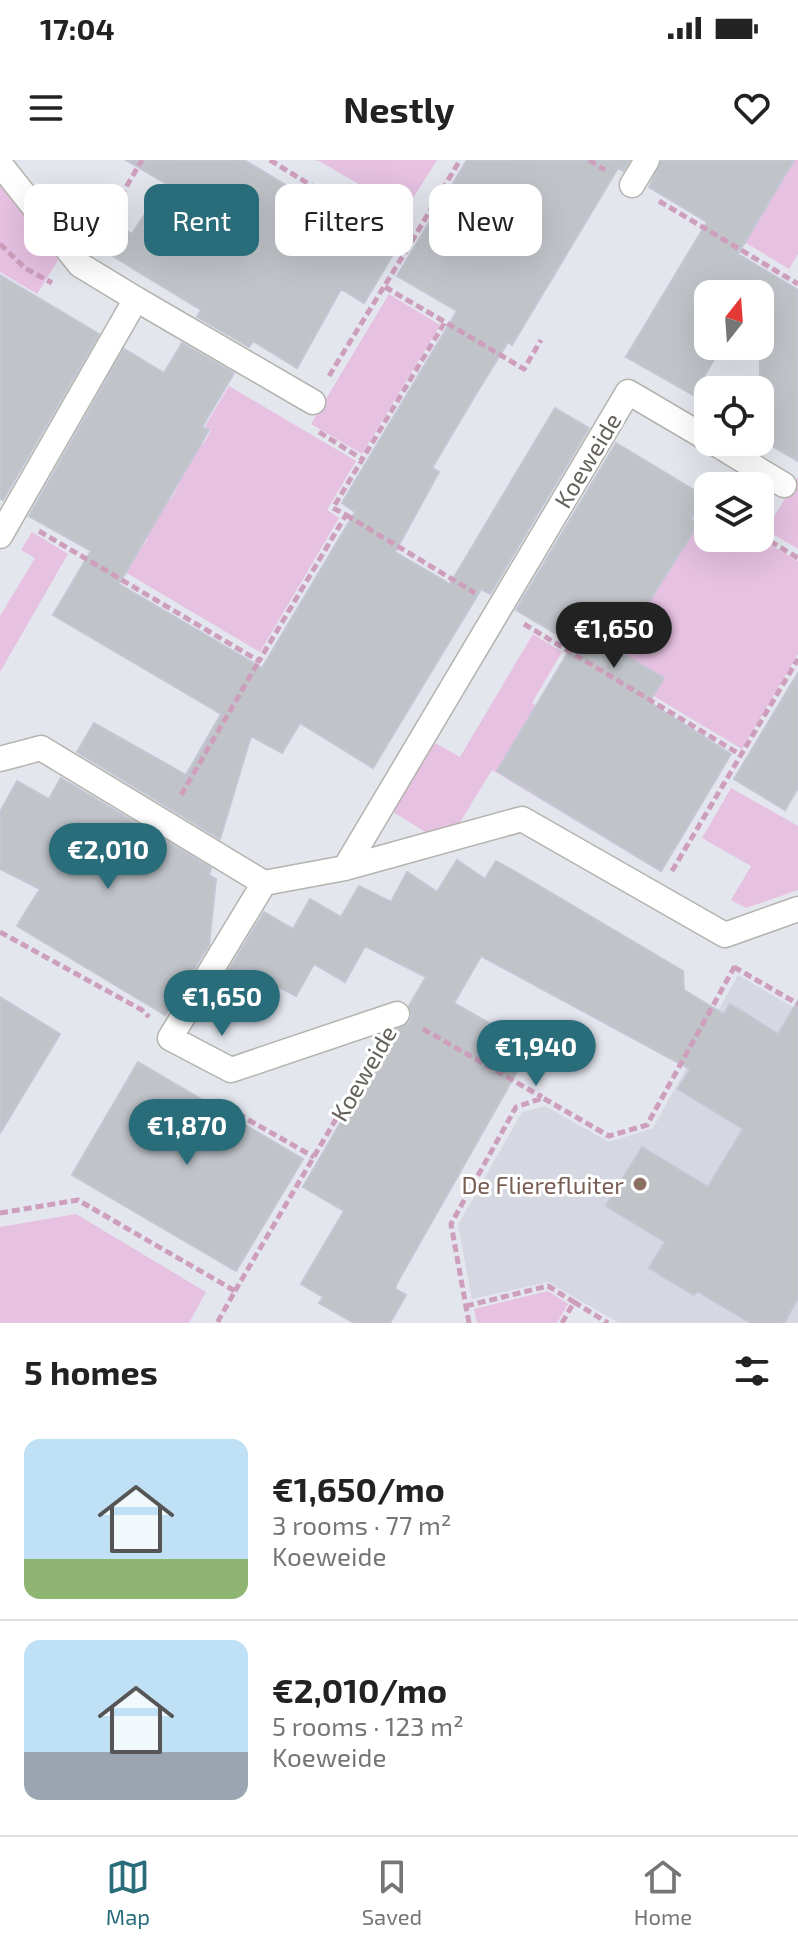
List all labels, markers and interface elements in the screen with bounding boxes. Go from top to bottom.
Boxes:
text: 17:04 [40,10,115,46]
icon: menu [24,86,68,130]
icon: heart [730,86,774,130]
text: Nestly [343,87,455,130]
chip: Buy [24,184,128,256]
chip: Rent [144,184,259,256]
chip: Filters [275,184,413,256]
chip: New [429,184,542,256]
north arrow [694,280,774,360]
map controls [694,280,774,552]
button: locate [694,376,774,456]
street label: Koeweide [547,407,627,513]
button: layers [694,472,774,552]
pin: €1,650 [549,602,679,670]
text: €1,650 [574,612,654,643]
pin: €2,010 [43,823,173,891]
text: €2,010 [67,833,149,864]
pin: €1,650 [157,970,287,1038]
text: €1,650 [182,980,262,1011]
street label: Koeweide [324,1020,402,1126]
pin: €1,940 [471,1020,601,1088]
text: €1,940 [495,1030,577,1061]
pin: €1,870 [122,1099,252,1167]
text: €1,870 [147,1109,227,1140]
place label: De Flierefluiter [461,1170,624,1199]
marker: De Flierefluiter [631,1175,649,1193]
icon: filters [730,1349,774,1393]
text: 5 homes [24,1351,158,1392]
text: €1,650/mo [272,1468,445,1509]
icon: home [88,1471,184,1567]
text: 3 rooms · 77 m² [272,1509,452,1540]
text: Koeweide [272,1540,386,1571]
text: €2,010/mo [272,1669,447,1710]
icon: home [88,1672,184,1768]
text: 5 rooms · 123 m² [272,1710,464,1741]
text: Koeweide [272,1741,386,1772]
tab: Map [106,1855,150,1929]
tab: Saved [362,1855,422,1929]
tab: Home [634,1855,692,1929]

